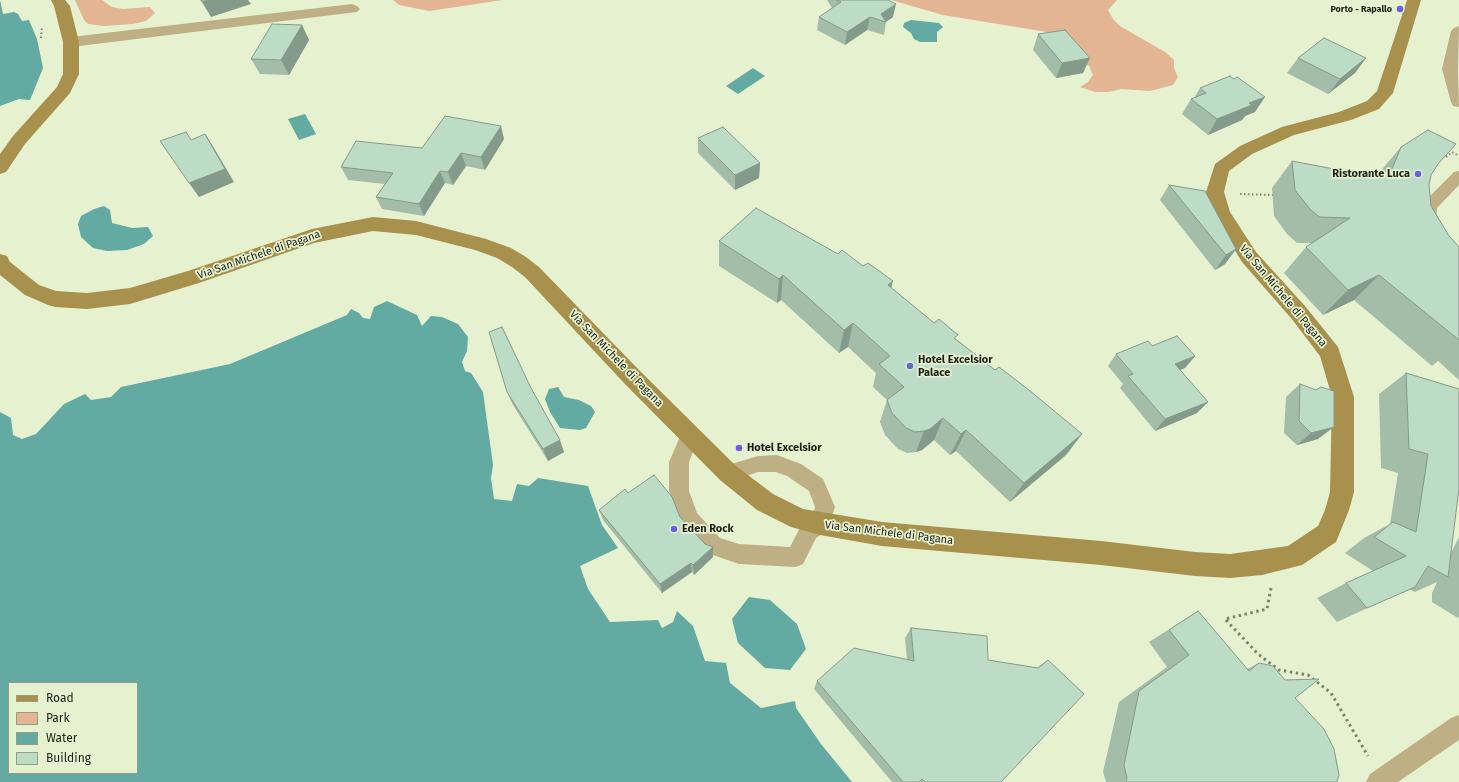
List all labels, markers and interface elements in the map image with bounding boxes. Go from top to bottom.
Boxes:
place label: Porto - Rapallo [1330,4,1392,14]
marker: Porto - Rapallo [1395,4,1405,14]
place label: Ristorante Luca [1332,167,1410,181]
marker: Ristorante Luca [1413,169,1423,179]
street label: Via San Michele di Pagana [196,228,322,282]
street label: Via San Michele di Pagana [1236,242,1330,350]
street label: Via San Michele di Pagana [566,308,666,410]
place label: Hotel Excelsior Palace [918,353,993,379]
marker: Hotel Excelsior Palace [905,361,915,371]
place label: Hotel Excelsior [747,441,822,455]
marker: Hotel Excelsior [734,443,744,453]
street label: Via San Michele di Pagana [824,519,954,547]
place label: Eden Rock [682,522,734,536]
marker: Eden Rock [669,524,679,534]
legend [8,682,138,774]
text: Road [46,691,74,705]
text: Park [46,711,70,725]
text: Water [46,731,77,745]
text: Building [46,751,91,765]

